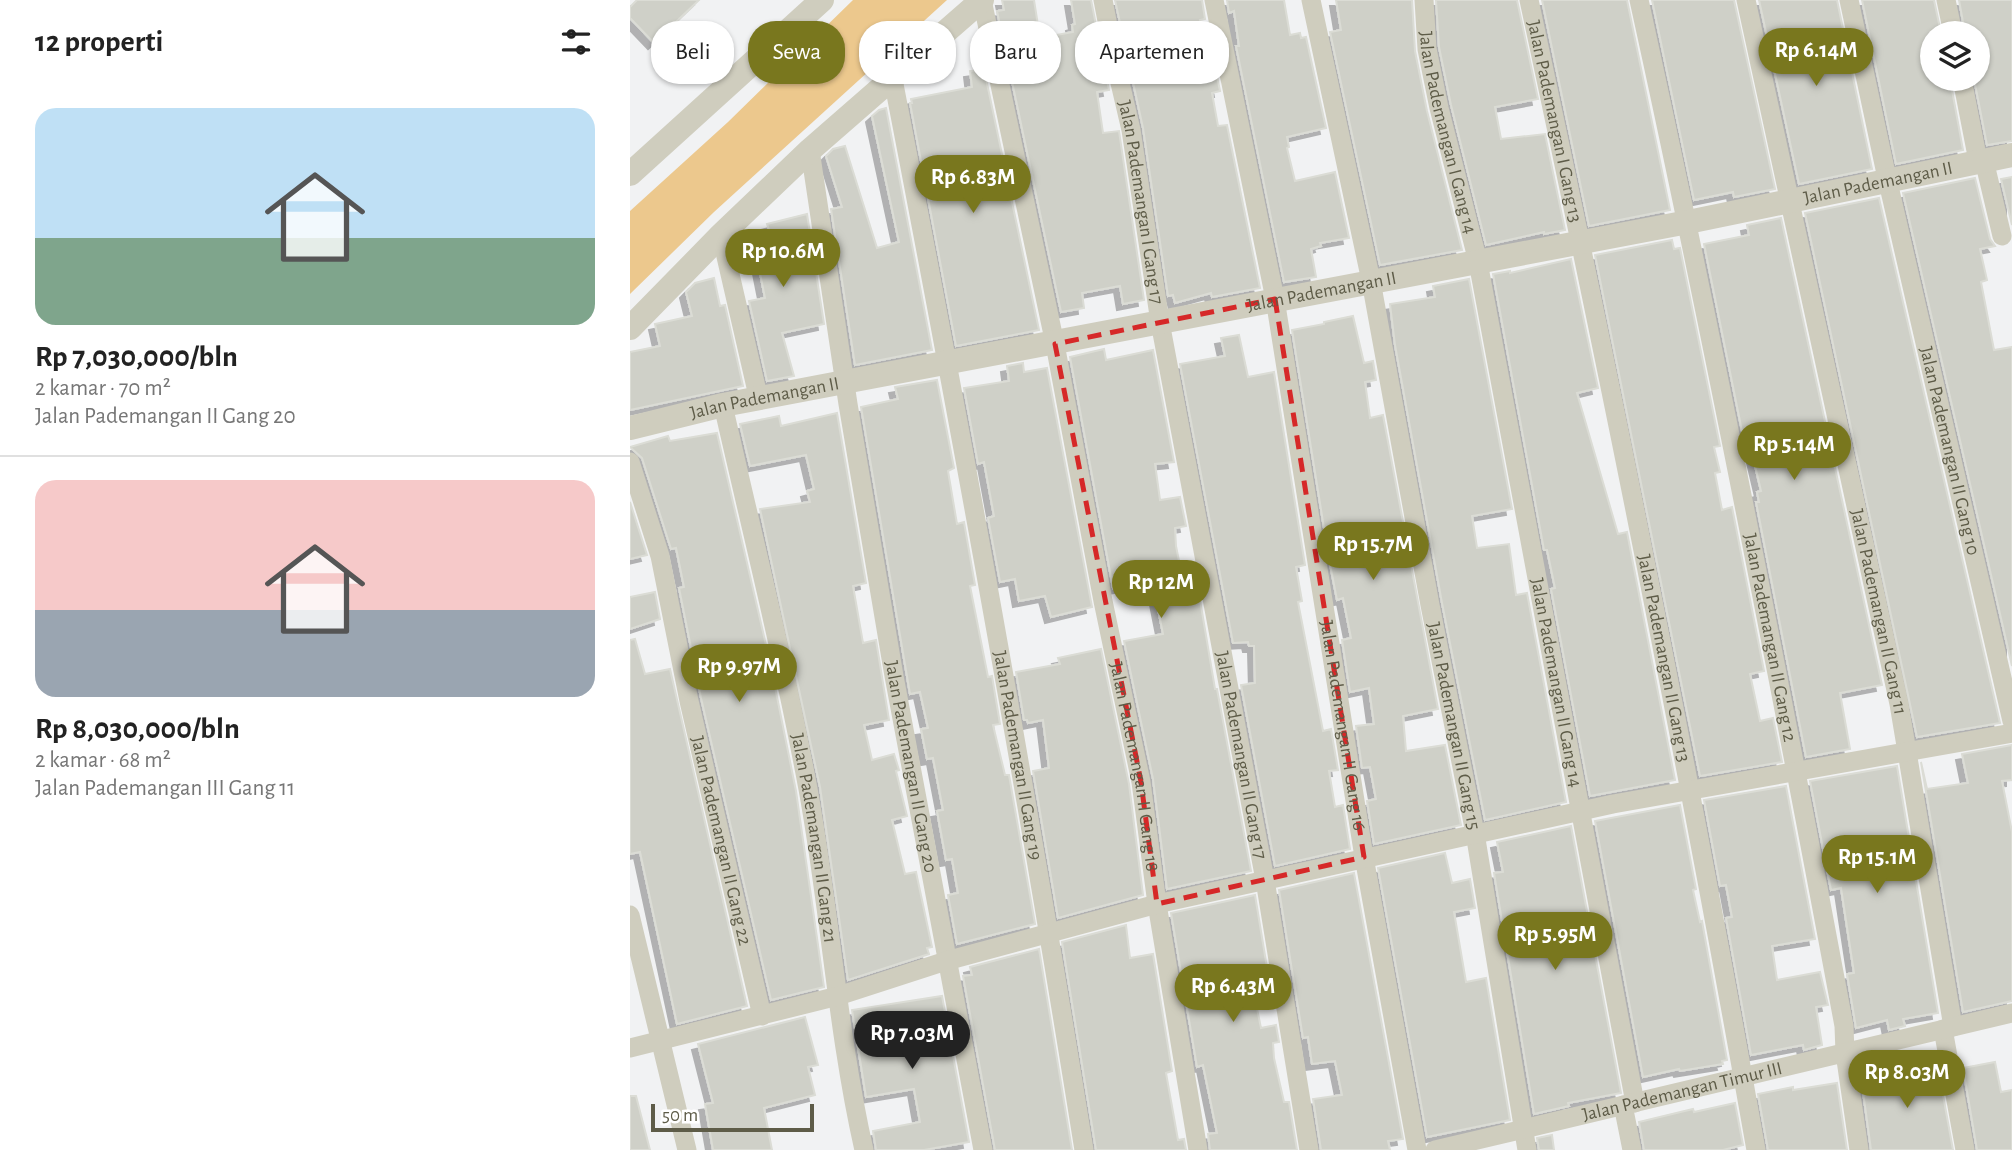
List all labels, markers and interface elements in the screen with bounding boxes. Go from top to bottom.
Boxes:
street label: Jalan Pademangan I Gang 13 [1524,18,1585,224]
chip: Beli [651,21,734,84]
chip: Sewa [748,21,845,84]
chip: Filter [859,21,956,84]
chip: Baru [970,21,1061,84]
chip: Apartemen [1075,21,1229,84]
map controls [1920,21,1990,91]
button: layers [1920,21,1990,91]
icon: filters [557,23,595,61]
text: 12 properti [35,27,163,57]
pin: Rp 6.14M [1744,28,1888,88]
street label: Jalan Pademangan I Gang 14 [1416,31,1480,236]
text: Rp 6.14M [1774,39,1858,62]
street label: Jalan Pademangan I Gang 17 [1115,99,1167,306]
icon: home [252,154,378,280]
pin: Rp 6.83M [901,156,1045,215]
street label: Jalan Pademangan II [1802,158,1954,207]
text: Rp 6.83M [931,166,1015,189]
pin: Rp 10.6M [711,230,855,289]
text: Rp 10.6M [741,240,825,263]
street label: Jalan Pademangan II [1245,268,1398,315]
text: Rp 7,030,000/bln [35,342,238,372]
street label: Jalan Pademangan II Gang 10 [1917,345,1983,557]
street label: Jalan Pademangan II [688,374,841,422]
text: 2 kamar · 70 m² [35,377,171,400]
text: Jalan Pademangan II Gang 20 [35,405,296,428]
pin: Rp 5.14M [1722,422,1866,482]
text: Rp 5.14M [1753,433,1835,456]
street label: Jalan Pademangan II Gang 11 [1847,507,1910,716]
pin: Rp 15.7M [1301,522,1445,582]
icon: home [252,526,378,652]
street label: Jalan Pademangan II Gang 12 [1741,532,1800,744]
text: Rp 15.7M [1333,533,1413,556]
street label: Jalan Pademangan II Gang 13 [1635,553,1694,764]
pin: Rp 12M [1104,560,1218,620]
text: Rp 12M [1128,571,1194,594]
street label: Jalan Pademangan II Gang 14 [1528,576,1585,789]
street label: Jalan Pademangan II Gang 16 [1317,619,1369,832]
street label: Jalan Pademangan II Gang 15 [1424,620,1484,832]
pin: Rp 9.97M [667,644,811,704]
street label: Jalan Pademangan II Gang 19 [990,649,1046,862]
street label: Jalan Pademangan II Gang 17 [1213,650,1270,861]
text: Rp 9.97M [697,655,781,678]
street label: Jalan Pademangan II Gang 20 [882,659,940,874]
street label: Jalan Pademangan II Gang 18 [1107,660,1162,873]
text: Rp 8,030,000/bln [35,714,240,744]
street label: Jalan Pademangan II Gang 21 [788,732,840,944]
street label: Jalan Pademangan II Gang 22 [688,734,755,948]
text: 2 kamar · 68 m² [35,749,171,772]
text: Jalan Pademangan III Gang 11 [35,777,295,800]
pin: Rp 15.1M [1805,836,1949,895]
text: Rp 15.1M [1838,846,1916,869]
pin: Rp 5.95M [1483,912,1627,972]
text: Rp 5.95M [1513,923,1597,946]
pin: Rp 6.43M [1161,964,1305,1024]
text: Rp 6.43M [1191,975,1275,998]
pin: Rp 7.03M [840,1012,984,1071]
text: Rp 7.03M [870,1022,954,1045]
pin: Rp 8.03M [1835,1050,1979,1110]
street label: Jalan Pademangan Timur III [1580,1058,1784,1124]
text: Rp 8.03M [1864,1061,1950,1084]
scale bar [651,1101,814,1133]
text: 50 m [662,1106,698,1125]

